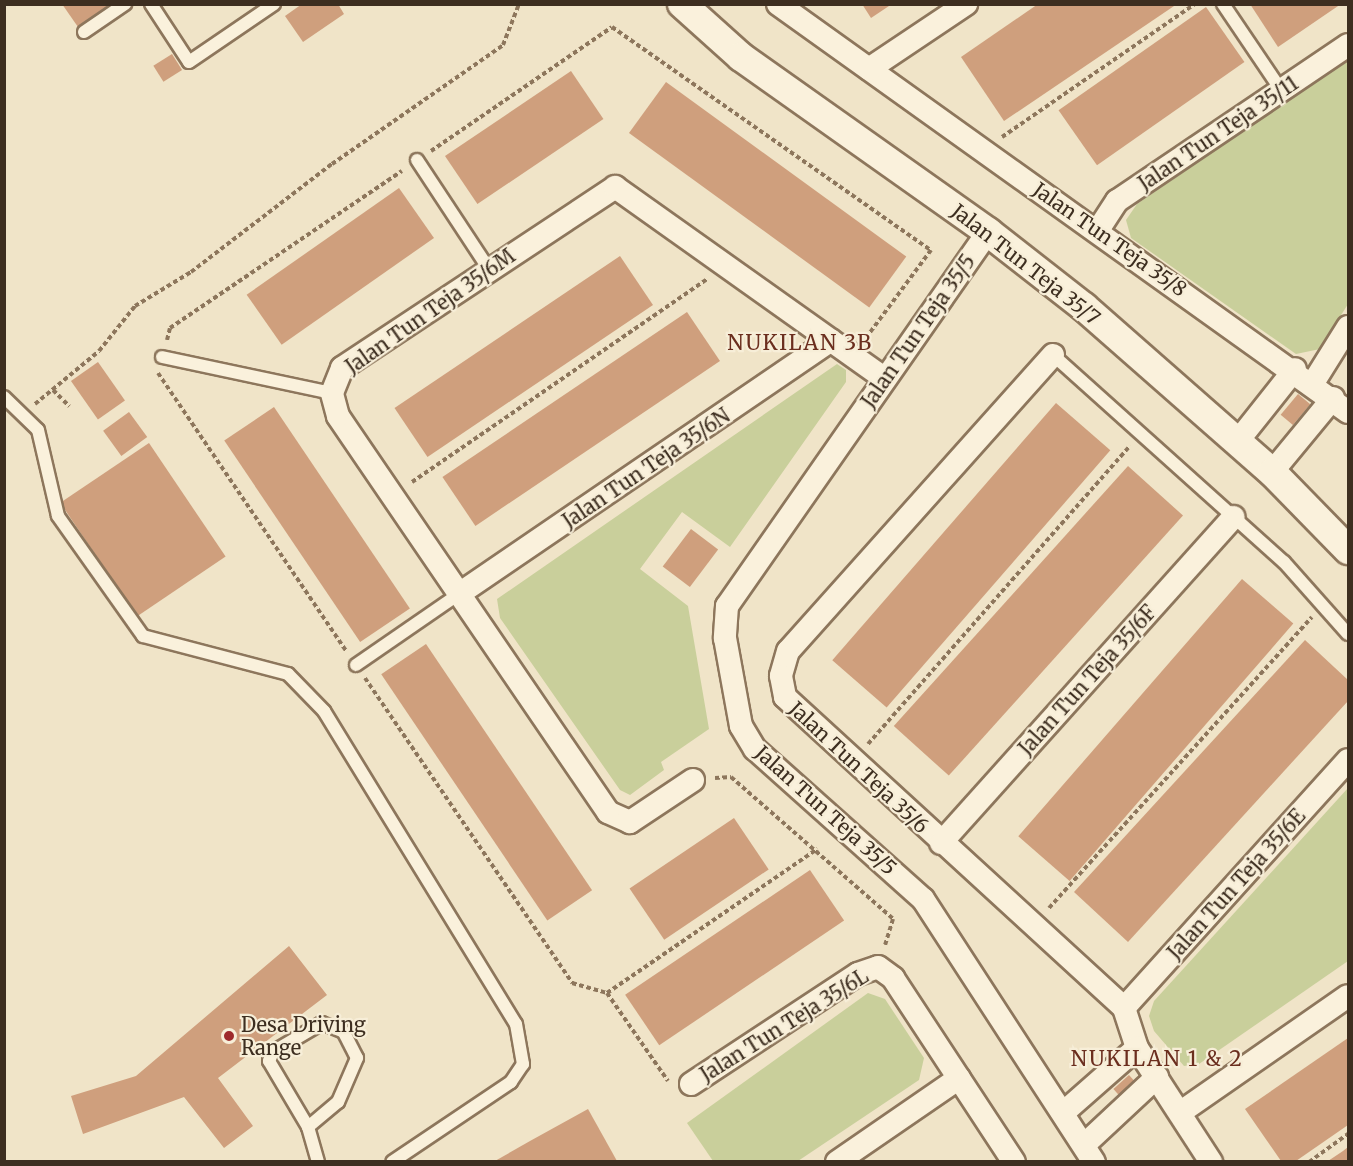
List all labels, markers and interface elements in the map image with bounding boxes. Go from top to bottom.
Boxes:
street label: Jalan Tun Teja 35/11 [1133,71,1303,195]
street label: Jalan Tun Teja 35/8 [1029,177,1191,301]
street label: Jalan Tun Teja 35/7 [947,199,1105,329]
street label: Jalan Tun Teja 35/6M [341,243,519,379]
street label: Jalan Tun Teja 35/5 [856,250,980,412]
district label: NUKILAN 3B [727,330,873,356]
street label: Jalan Tun Teja 35/6N [558,403,734,533]
street label: Jalan Tun Teja 35/6F [1013,600,1161,760]
street label: Jalan Tun Teja 35/6 [784,696,934,838]
street label: Jalan Tun Teja 35/5 [751,740,901,880]
street label: Jalan Tun Teja 35/6E [1162,804,1310,964]
street label: Jalan Tun Teja 35/6L [696,964,872,1086]
place label: Desa Driving Range [241,1012,366,1059]
marker: Desa Driving Range [222,1029,236,1043]
district label: NUKILAN 1 & 2 [1071,1046,1243,1072]

